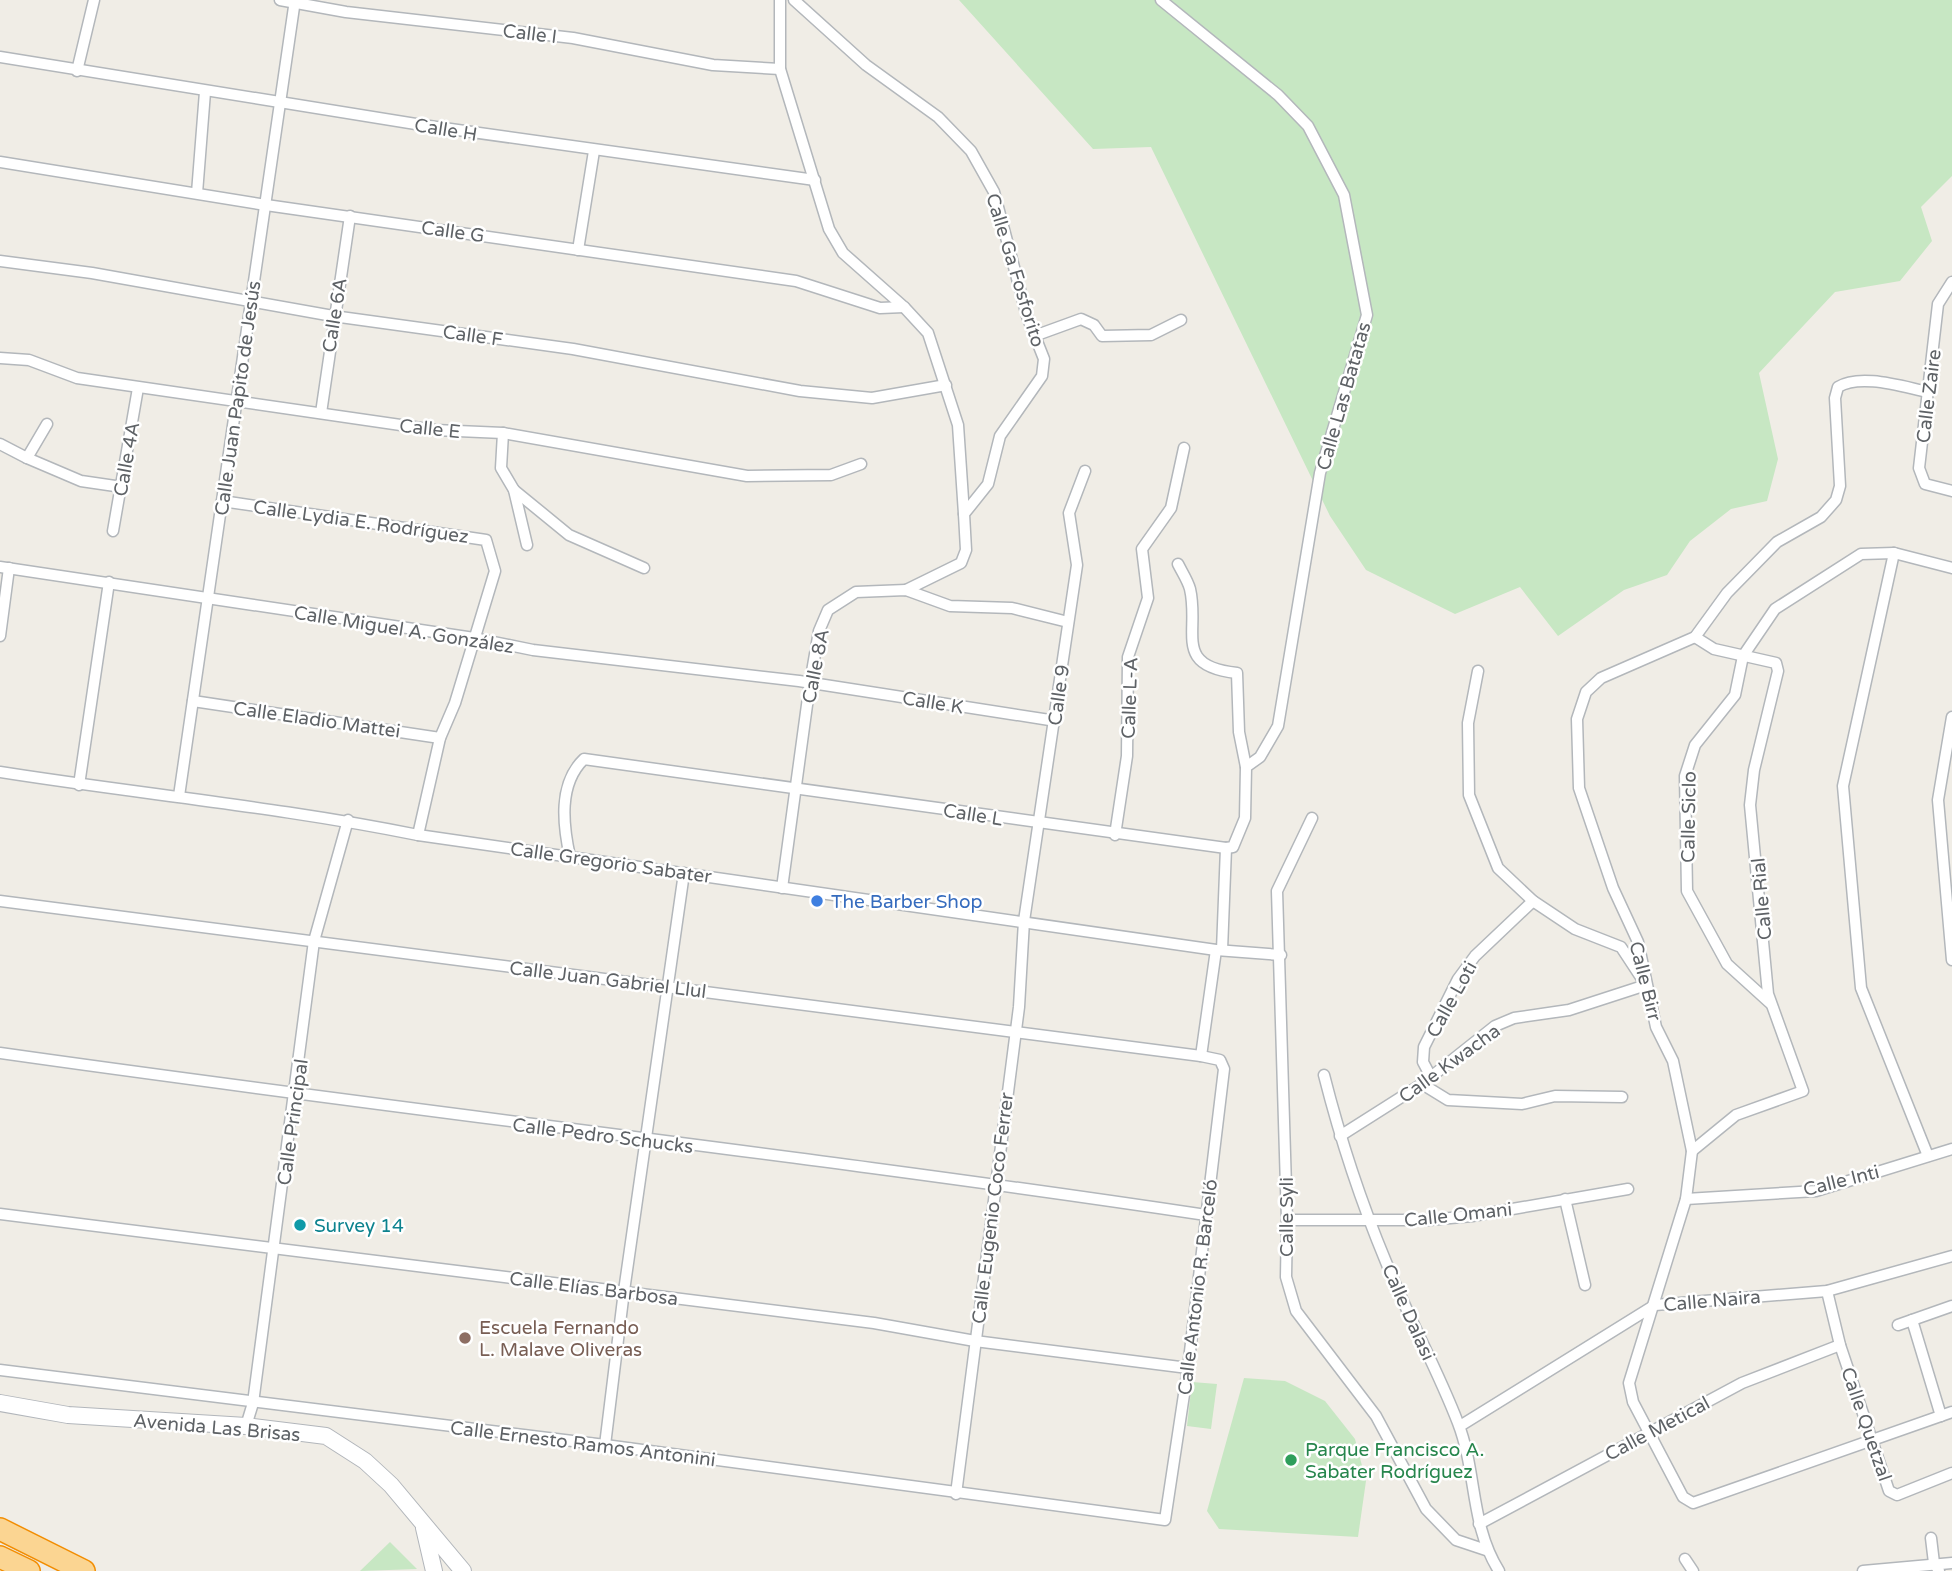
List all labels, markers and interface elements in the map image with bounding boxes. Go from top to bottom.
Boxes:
street label: Calle I [502,20,558,48]
street label: Calle H [413,114,479,146]
street label: Calle Ga Fosforito [981,191,1049,350]
street label: Calle G [420,217,486,247]
street label: Calle 6A [318,276,352,354]
street label: Calle Juan Papito de Jesús [211,279,265,517]
street label: Calle Las Batatas [1312,320,1376,473]
street label: Calle F [441,321,504,351]
street label: Calle Zaire [1912,348,1946,444]
street label: Calle E [398,415,461,443]
street label: Calle 4A [110,420,144,498]
street label: Calle Lydia E. Rodríguez [252,496,470,548]
street label: Calle Miguel A. González [292,602,515,658]
street label: Calle 8A [798,627,834,705]
street label: Calle L-A [1118,657,1142,739]
street label: Calle 9 [1044,663,1074,727]
street label: Calle K [901,687,965,719]
street label: Calle Eladio Mattei [232,697,402,743]
street label: Calle Siclo [1677,771,1701,863]
street label: Calle L [941,799,1004,831]
street label: Calle Gregorio Sabater [509,838,714,888]
street label: Calle Rial [1747,857,1777,941]
place label: The Barber Shop [831,891,982,913]
marker: The Barber Shop [809,893,825,909]
street label: Calle Birr [1625,939,1666,1024]
street label: Calle Juan Gabriel Llul [508,957,708,1003]
street label: Calle Loti [1422,958,1482,1041]
street label: Calle Kwacha [1395,1020,1504,1108]
street label: Calle Principal [273,1057,313,1187]
street label: Calle Eugenio Coco Ferrer [968,1091,1018,1325]
street label: Calle Pedro Schucks [511,1114,695,1158]
street label: Calle Inti [1801,1161,1882,1201]
street label: Calle Syli [1276,1177,1298,1257]
street label: Calle Antonio R. Barceló [1174,1178,1222,1396]
street label: Calle Omani [1403,1198,1513,1232]
place label: Survey 14 [314,1215,404,1237]
marker: Survey 14 [292,1217,308,1233]
street label: Calle Dalasi [1377,1261,1439,1364]
street label: Calle Elías Barbosa [508,1268,679,1310]
street label: Calle Naira [1662,1286,1762,1316]
place label: Escuela Fernando L. Malave Oliveras [479,1317,642,1361]
marker: Escuela Fernando L. Malave Oliveras [457,1330,473,1346]
street label: Calle Quetzal [1836,1365,1896,1484]
street label: Calle Metical [1601,1392,1714,1466]
street label: Avenida Las Brisas [132,1410,301,1446]
street label: Calle Ernesto Ramos Antonini [449,1417,717,1471]
place label: Parque Francisco A. Sabater Rodríguez [1305,1439,1484,1483]
marker: Parque Francisco A. Sabater Rodríguez [1283,1452,1299,1468]

